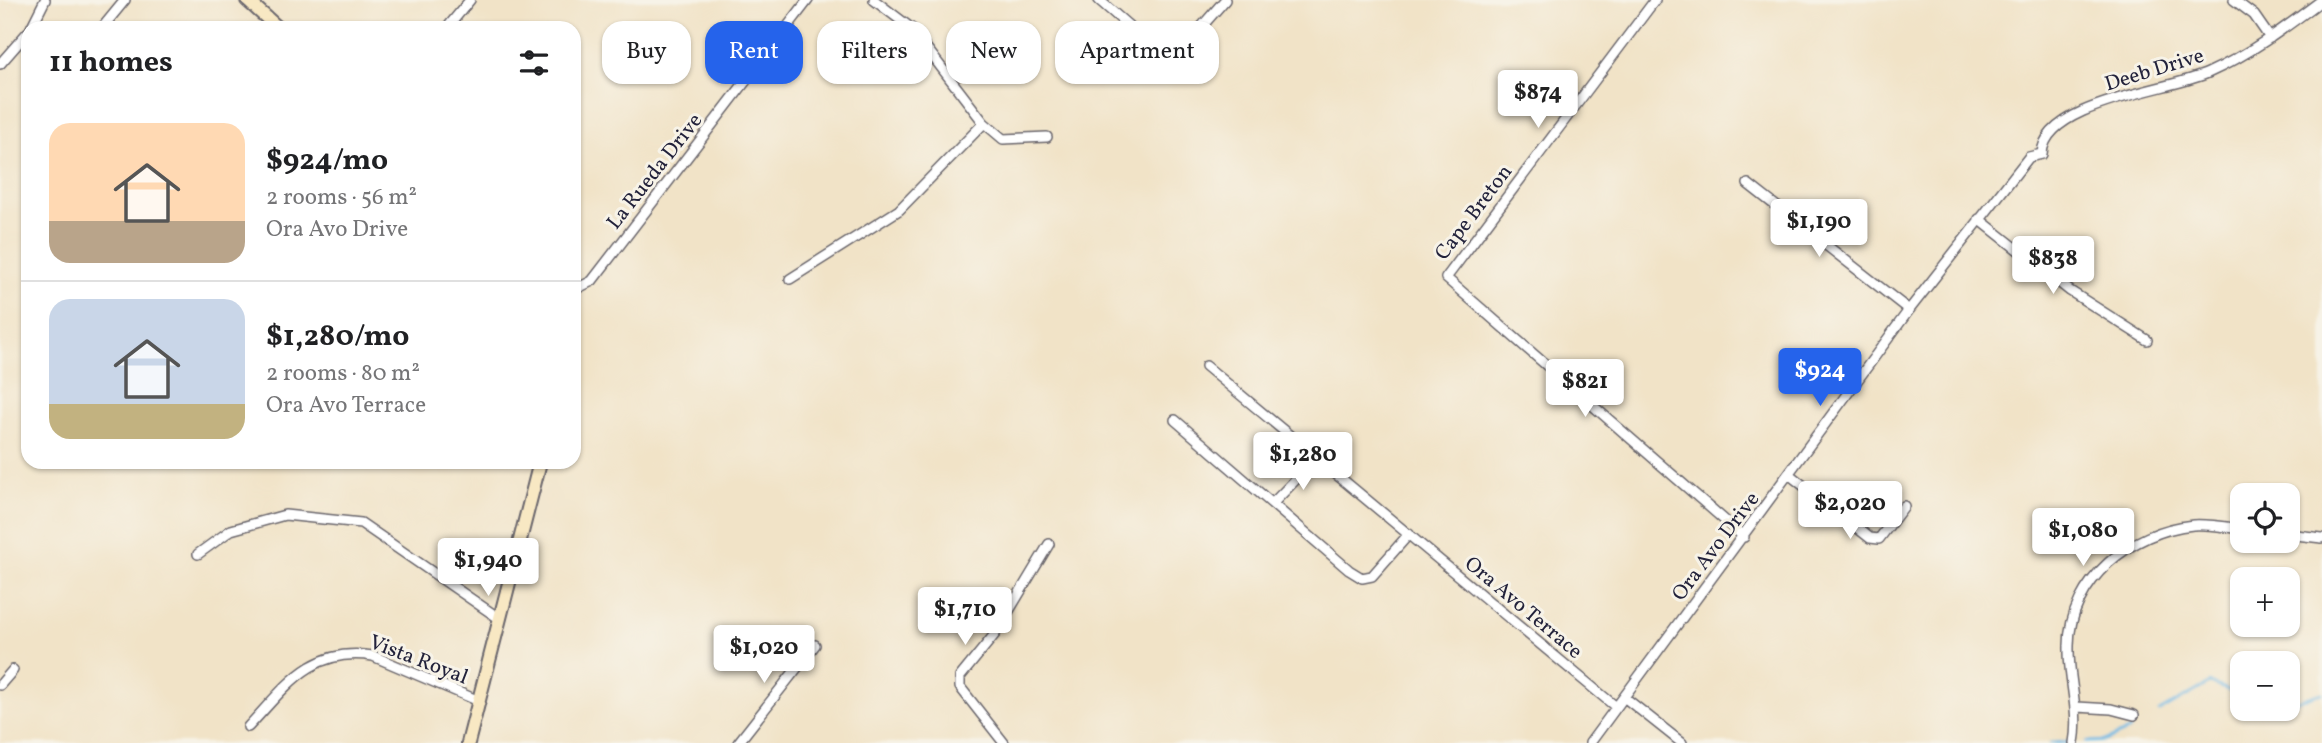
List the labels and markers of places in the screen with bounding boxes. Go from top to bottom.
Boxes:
pin: $874 [1497,71,1579,130]
pin: $1,190 [1762,200,1876,259]
pin: $838 [2012,236,2094,296]
pin: $924 [1779,348,1861,408]
pin: $821 [1544,360,1626,419]
pin: $1,280 [1246,433,1360,492]
pin: $2,020 [1793,482,1907,541]
pin: $1,080 [2026,508,2140,568]
pin: $1,940 [431,538,545,598]
pin: $1,710 [908,588,1022,647]
pin: $1,020 [707,626,821,685]

